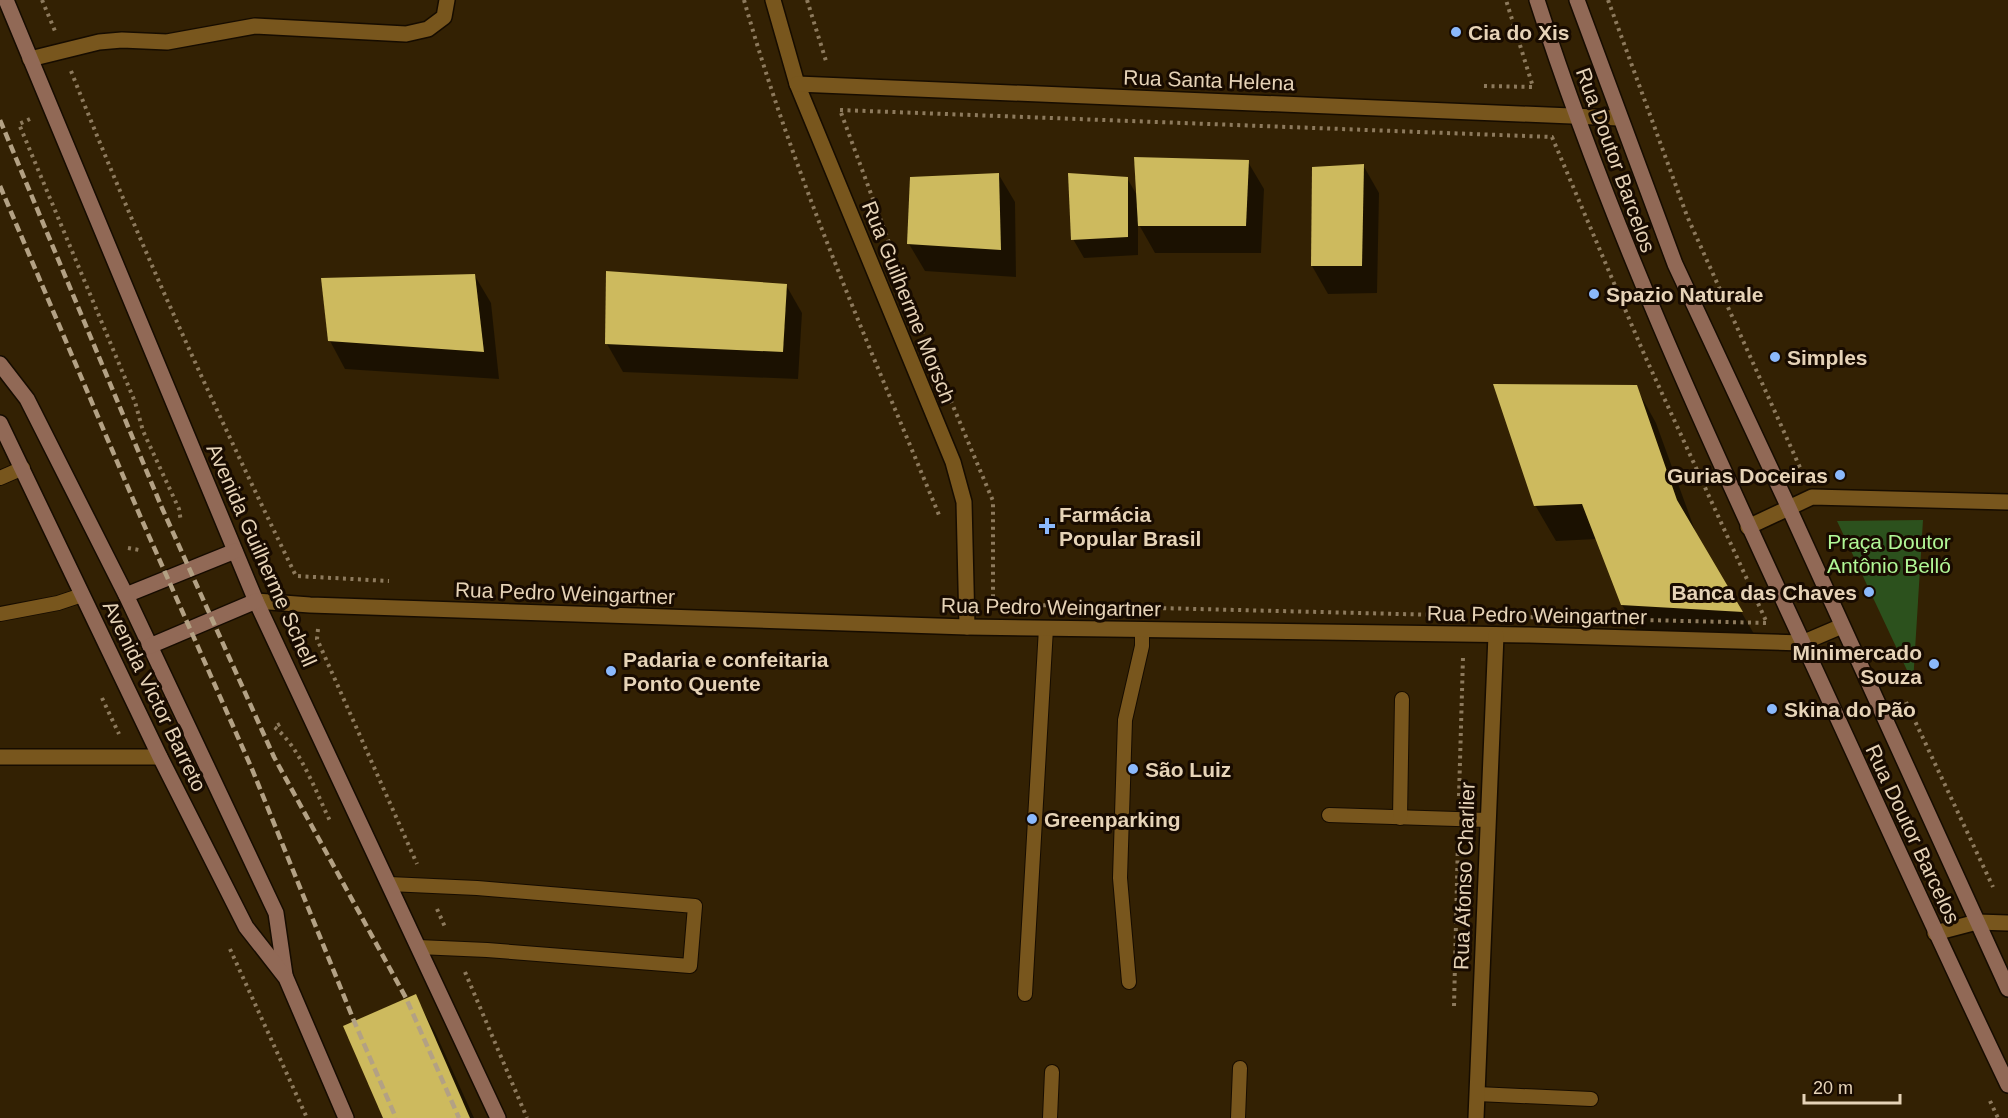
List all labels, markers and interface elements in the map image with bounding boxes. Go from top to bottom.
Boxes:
place label: Cia do Xis [1468,21,1570,44]
marker: Cia do Xis [1449,25,1463,39]
street label: Rua Doutor Barcelos [1572,64,1660,256]
street label: Rua Santa Helena [1123,66,1295,94]
street label: Rua Guilherme Morsch [858,198,960,406]
place label: Spazio Naturale [1606,283,1764,306]
marker: Spazio Naturale [1587,287,1601,301]
place label: Simples [1787,346,1868,369]
marker: Simples [1768,350,1782,364]
street label: Avenida Guilherme Schell [202,440,322,670]
place label: Gurias Doceiras [1667,464,1828,487]
marker: Gurias Doceiras [1833,468,1847,482]
place label: Farmácia Popular Brasil [1059,503,1201,550]
marker: Farmácia Popular Brasil [1040,519,1054,533]
park label: Praça Doutor Antônio Belló [1827,530,1951,577]
street label: Rua Pedro Weingartner [455,578,675,608]
place label: Banca das Chaves [1671,581,1857,604]
marker: Banca das Chaves [1862,585,1876,599]
street label: Rua Pedro Weingartner [941,594,1161,620]
street label: Avenida Victor Barreto [99,597,211,795]
street label: Rua Pedro Weingartner [1427,602,1647,628]
place label: Minimercado Souza [1792,641,1922,688]
place label: Padaria e confeitaria Ponto Quente [623,648,829,695]
marker: Minimercado Souza [1927,657,1941,671]
marker: Padaria e confeitaria Ponto Quente [604,664,618,678]
place label: Skina do Pão [1784,698,1916,721]
marker: Skina do Pão [1765,702,1779,716]
street label: Rua Doutor Barcelos [1861,741,1965,927]
place label: São Luiz [1145,758,1231,781]
marker: São Luiz [1126,762,1140,776]
street label: Rua Afonso Charlier [1449,782,1479,970]
place label: Greenparking [1044,808,1181,831]
marker: Greenparking [1025,812,1039,826]
scale bar [1804,1067,1900,1105]
text: 20 m [1813,1078,1853,1098]

